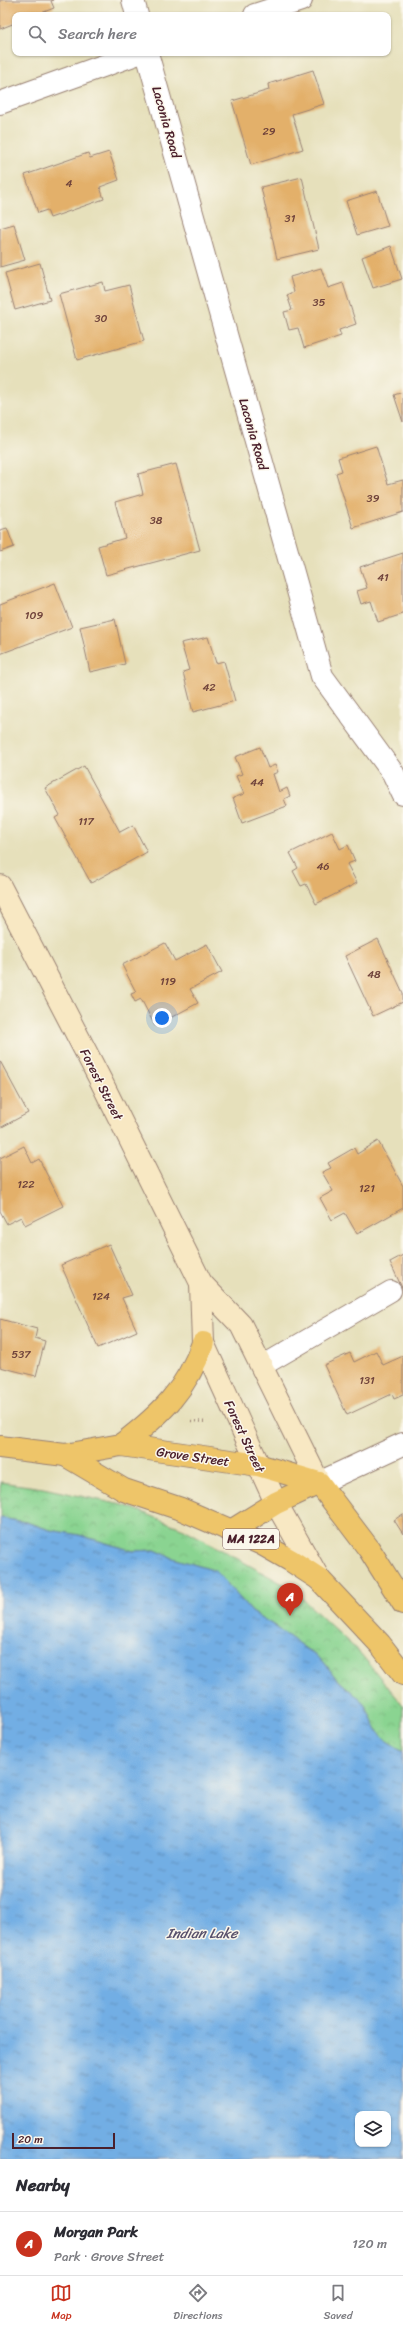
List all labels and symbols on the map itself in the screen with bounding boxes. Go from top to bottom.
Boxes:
street label: Laconia Road [145,83,188,162]
house number: 29 [262,122,276,141]
house number: 4 [66,174,73,193]
house number: 31 [285,209,296,228]
house number: 35 [313,293,326,312]
house number: 30 [95,309,108,328]
street label: Laconia Road [232,395,275,474]
house number: 39 [367,489,380,508]
house number: 38 [150,511,163,530]
house number: 41 [377,568,389,587]
house number: 109 [25,606,43,625]
house number: 42 [202,678,216,697]
house number: 44 [250,773,264,792]
house number: 117 [78,812,95,831]
house number: 46 [316,857,330,876]
house number: 48 [367,965,381,984]
house number: 119 [160,972,176,991]
your location [152,1008,172,1028]
street label: Forest Street [74,1044,130,1125]
house number: 122 [17,1175,35,1194]
house number: 121 [359,1179,375,1198]
house number: 124 [92,1287,110,1306]
house number: 537 [11,1345,31,1364]
house number: 131 [359,1371,375,1390]
street label: Forest Street [218,1396,272,1477]
street label: Grove Street [155,1440,231,1473]
road number: MA 122A [223,1529,279,1549]
pin: A [277,1583,303,1616]
water label: Indian Lake [166,1921,239,1946]
scale bar [12,2131,115,2150]

